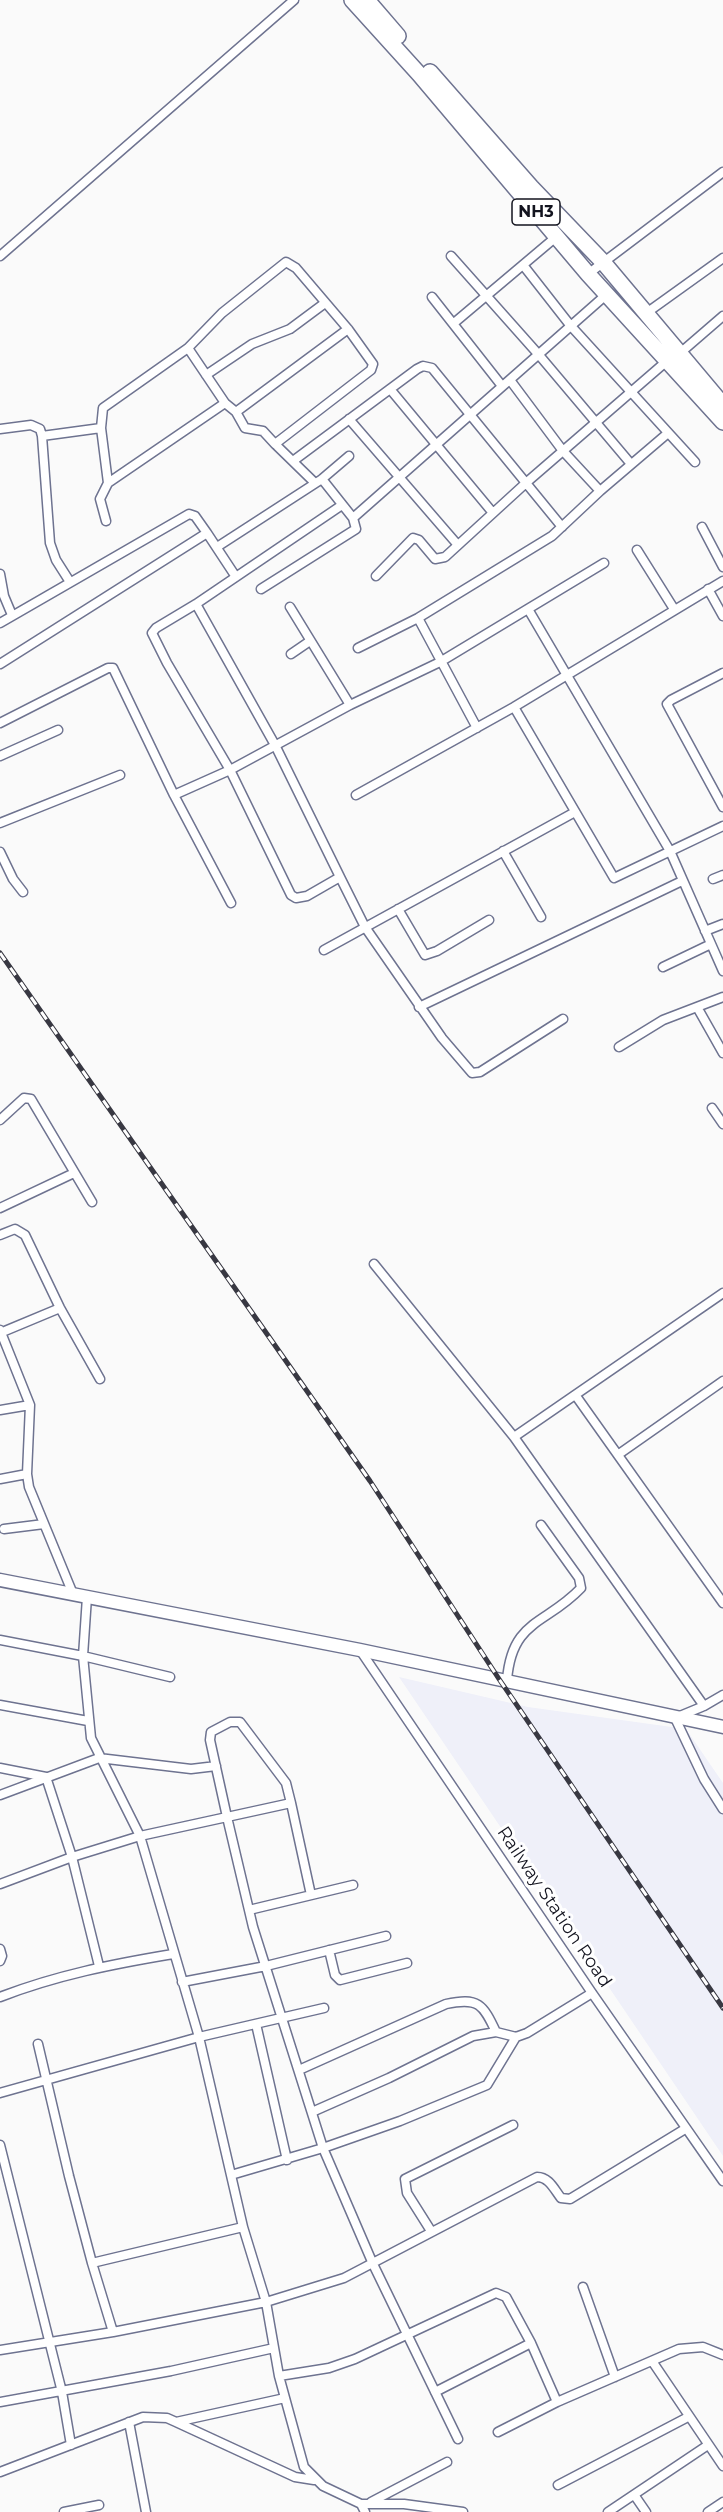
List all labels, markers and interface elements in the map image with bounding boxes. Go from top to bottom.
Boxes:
road number: NH3 [512,199,560,225]
street label: Railway Station Road [492,1822,616,1992]

